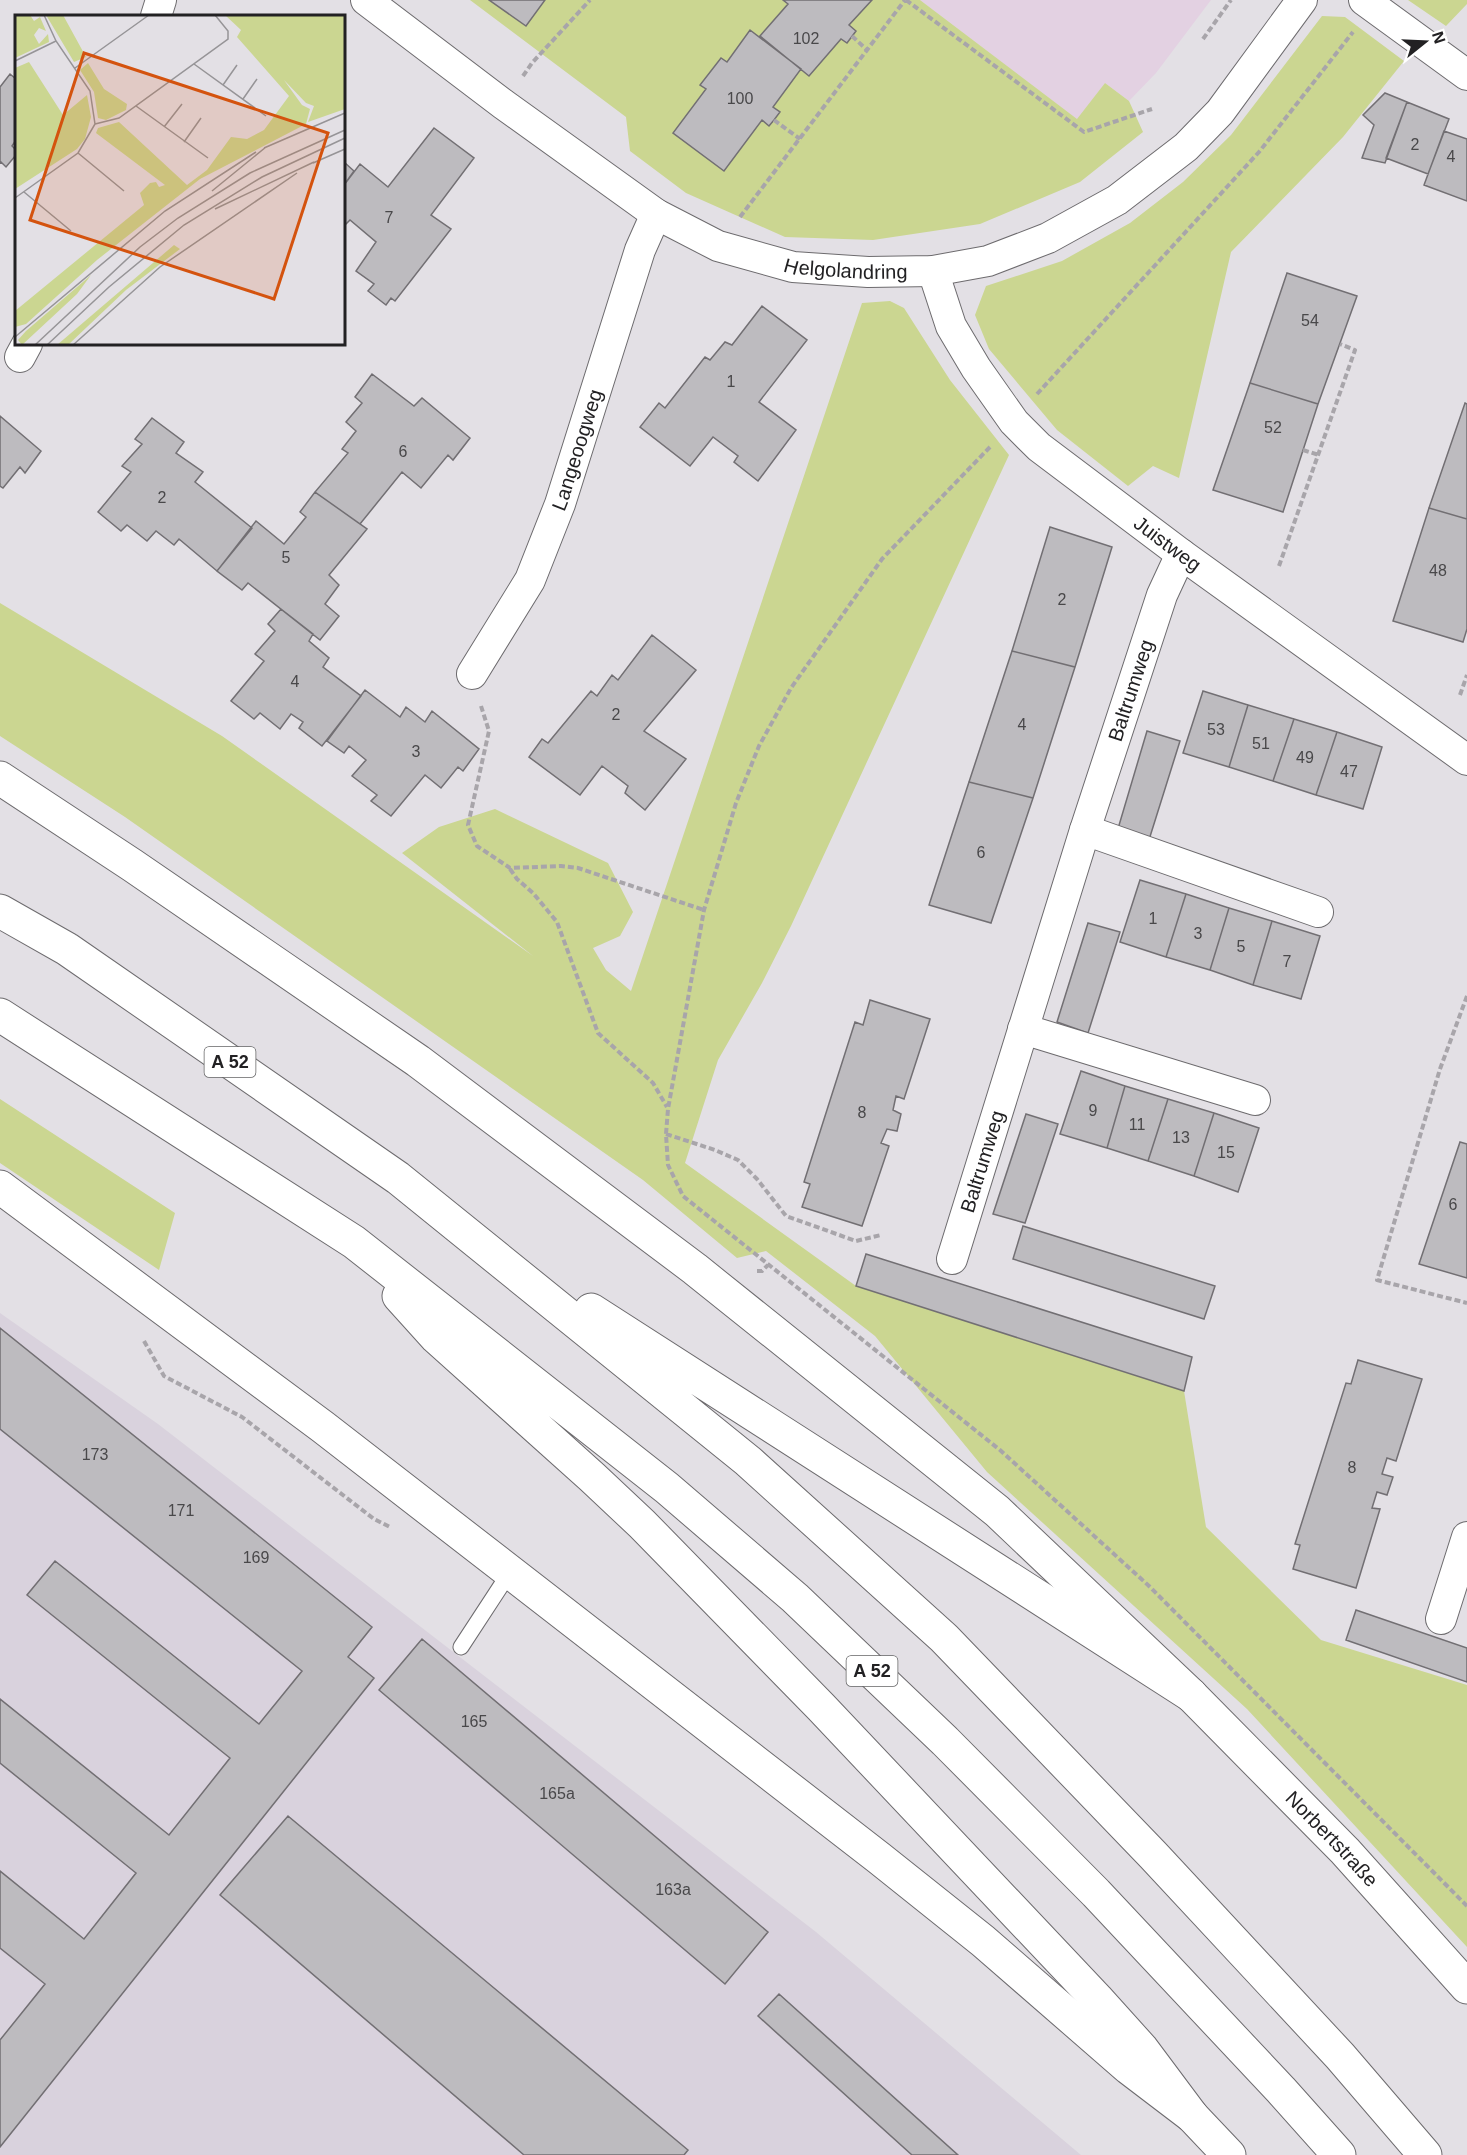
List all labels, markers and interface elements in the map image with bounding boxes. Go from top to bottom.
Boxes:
north arrow [1395,12,1455,72]
inset map [15,15,345,345]
text: N [1429,29,1449,46]
house number: 102 [793,30,819,47]
house number: 100 [727,90,753,107]
house number: 2 [1411,136,1420,153]
house number: 4 [1447,148,1456,165]
house number: 7 [385,209,394,226]
street label: Helgolandring [782,254,908,283]
house number: 54 [1301,312,1319,329]
house number: 1 [727,373,736,390]
street label: Langeoogweg [548,387,606,514]
house number: 52 [1264,419,1282,436]
house number: 6 [399,443,408,460]
house number: 2 [158,489,167,506]
street label: Juistweg [1130,512,1205,576]
house number: 5 [282,549,291,566]
house number: 48 [1429,562,1447,579]
house number: 2 [1058,591,1067,608]
street label: Baltrumweg [1104,637,1158,744]
house number: 4 [291,673,300,690]
house number: 2 [612,706,621,723]
house number: 4 [1018,716,1027,733]
house number: 53 [1207,721,1225,738]
house number: 51 [1252,735,1270,752]
house number: 3 [412,743,421,760]
house number: 49 [1296,749,1314,766]
house number: 47 [1340,763,1358,780]
house number: 6 [977,844,986,861]
house number: 1 [1149,910,1158,927]
house number: 3 [1194,925,1203,942]
house number: 5 [1237,938,1246,955]
house number: 7 [1283,953,1292,970]
road number: A 52 [204,1047,256,1077]
house number: 9 [1089,1102,1098,1119]
house number: 8 [858,1104,867,1121]
street label: Baltrumweg [956,1108,1008,1215]
house number: 11 [1129,1116,1145,1133]
house number: 13 [1172,1129,1190,1146]
house number: 15 [1217,1144,1235,1161]
house number: 6 [1449,1196,1458,1213]
house number: 173 [82,1446,108,1463]
house number: 8 [1348,1459,1357,1476]
house number: 171 [168,1502,194,1519]
house number: 169 [243,1549,269,1566]
road number: A 52 [846,1656,898,1686]
house number: 165 [461,1713,487,1730]
house number: 165a [539,1785,575,1802]
street label: Norbertstraße [1281,1787,1383,1891]
house number: 163a [655,1881,691,1898]

